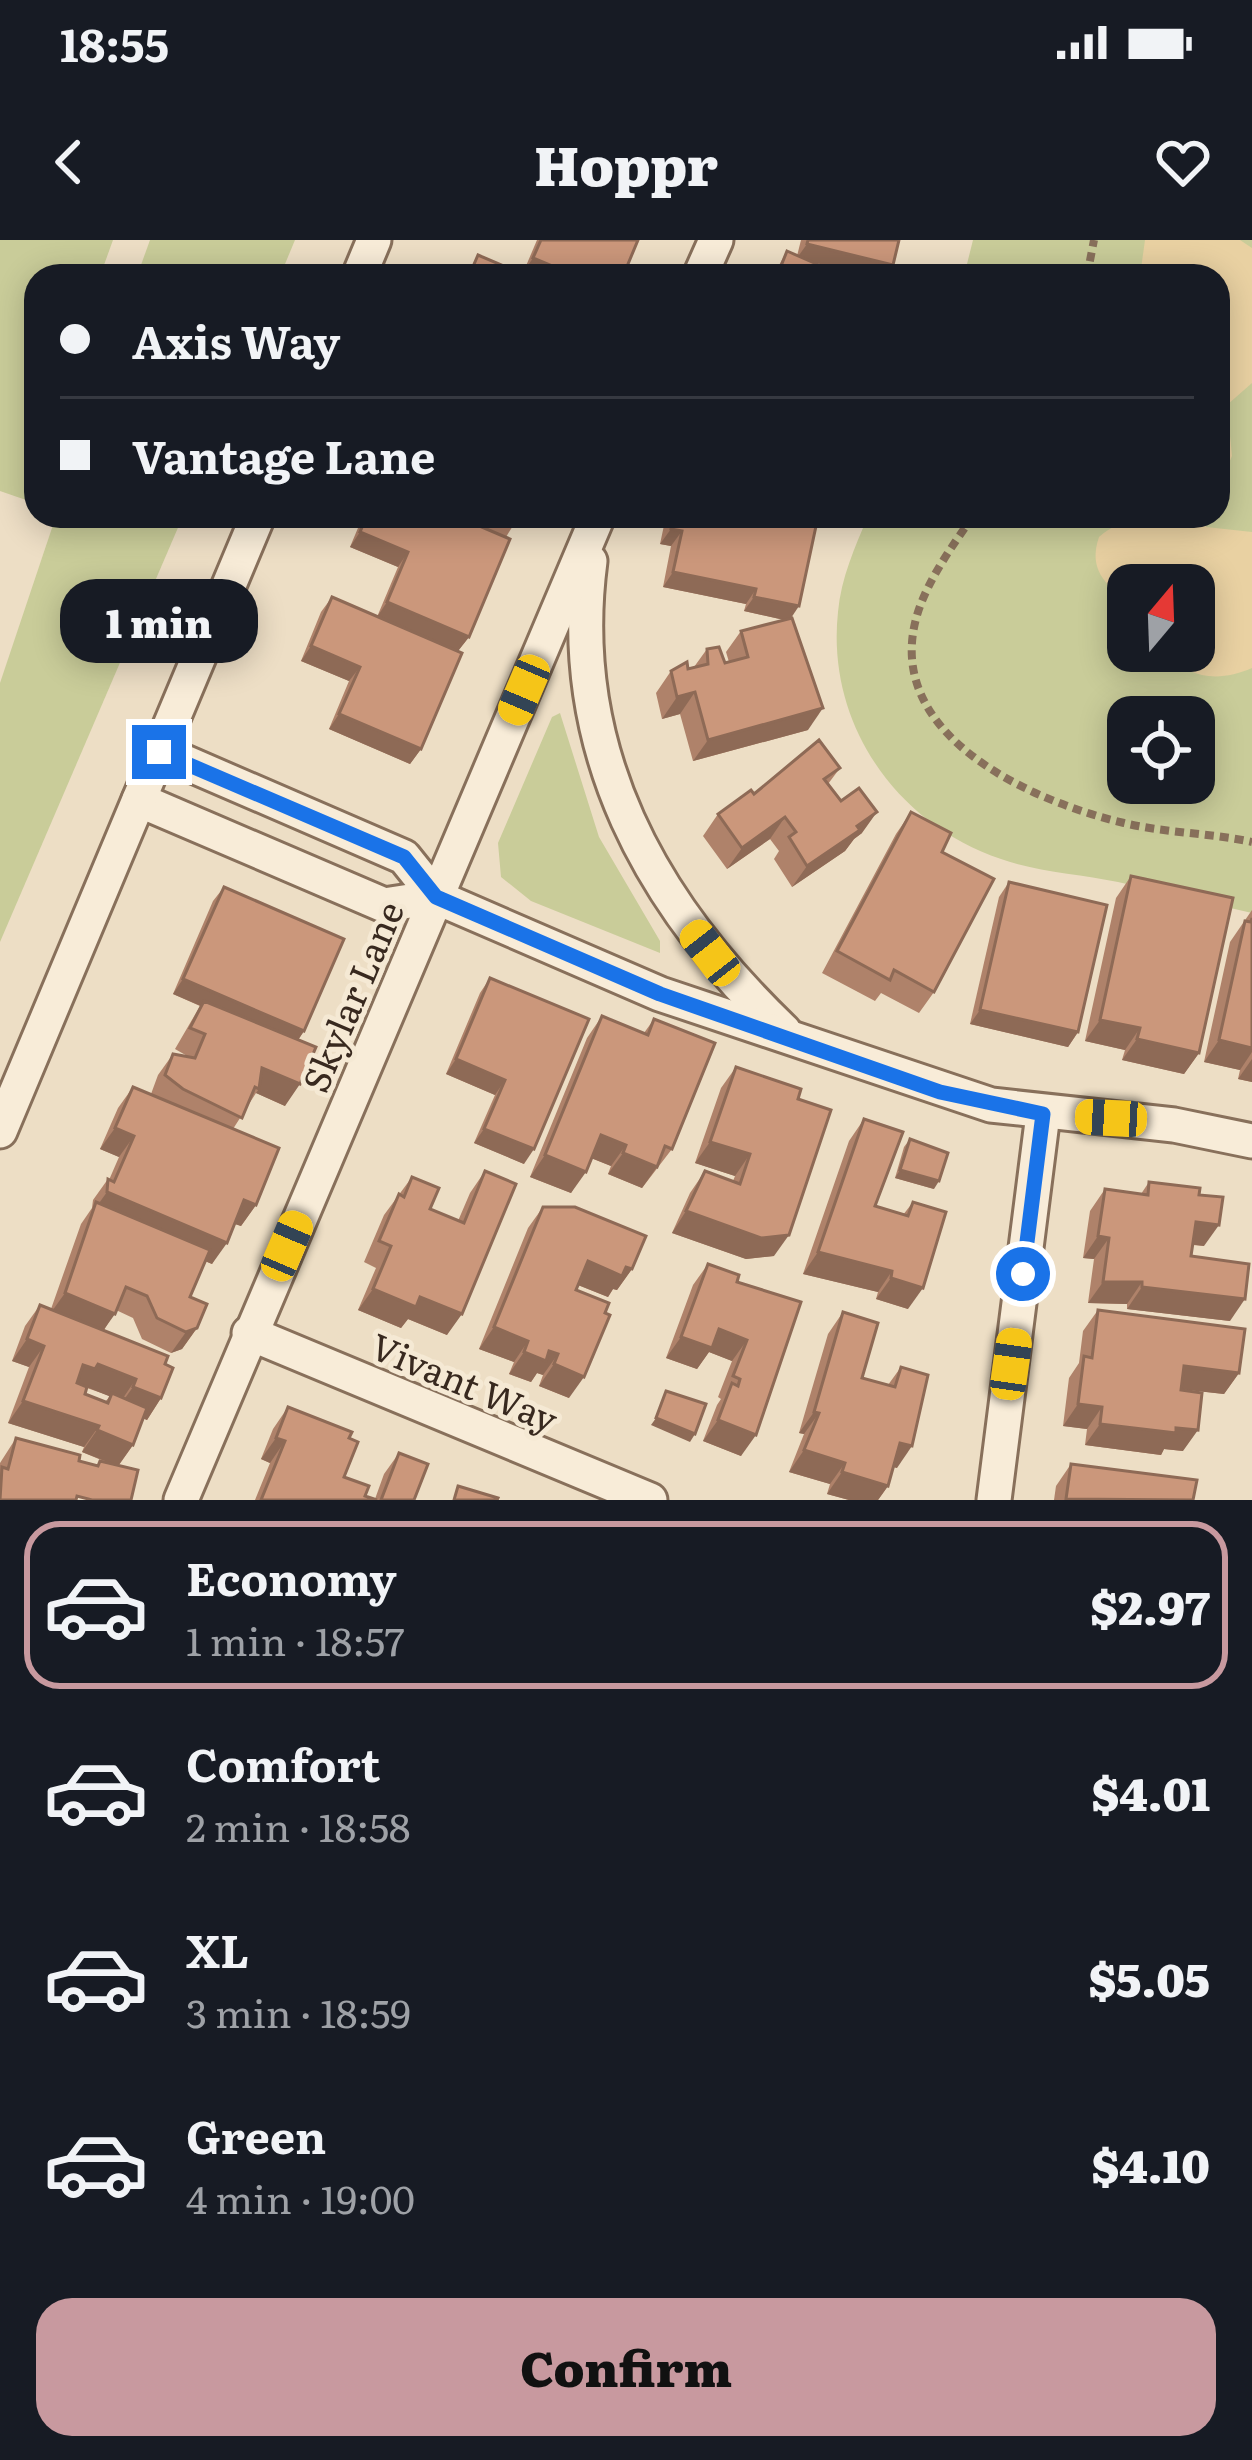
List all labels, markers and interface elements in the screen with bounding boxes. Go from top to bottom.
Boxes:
text: 18:55 [60,9,169,76]
text: Hoppr [534,122,718,203]
icon: back [36,129,102,195]
icon: heart [1150,129,1216,195]
text: Axis Way [132,306,340,373]
text: Vantage Lane [132,421,435,488]
north arrow [1107,564,1215,672]
map controls [1107,564,1215,804]
callout: 1 min [60,578,258,662]
text: 1 min [106,592,212,650]
car [493,650,555,730]
button: locate [1107,696,1215,804]
route end [132,725,186,779]
street label: Skylar Lane [287,892,415,1100]
car [674,914,746,992]
car [1074,1098,1148,1138]
car [256,1206,318,1286]
route start [996,1247,1050,1301]
street label: Vivant Way [363,1318,567,1444]
car [988,1326,1034,1402]
text: Economy [186,1543,397,1610]
icon: car [42,1551,150,1659]
text: $2.97 [1090,1572,1210,1639]
text: 1 min · 18:57 [186,1610,405,1668]
text: Comfort [186,1729,380,1796]
icon: car [42,1737,150,1845]
text: $4.01 [1092,1758,1210,1825]
text: 2 min · 18:58 [186,1796,410,1854]
text: XL [186,1915,249,1982]
icon: car [42,1923,150,2031]
text: $5.05 [1088,1944,1210,2011]
text: 3 min · 18:59 [186,1982,411,2040]
text: Green [186,2101,326,2168]
icon: car [42,2109,150,2217]
text: $4.10 [1092,2130,1210,2197]
text: 4 min · 19:00 [186,2168,415,2226]
button: Confirm [36,2298,1216,2436]

